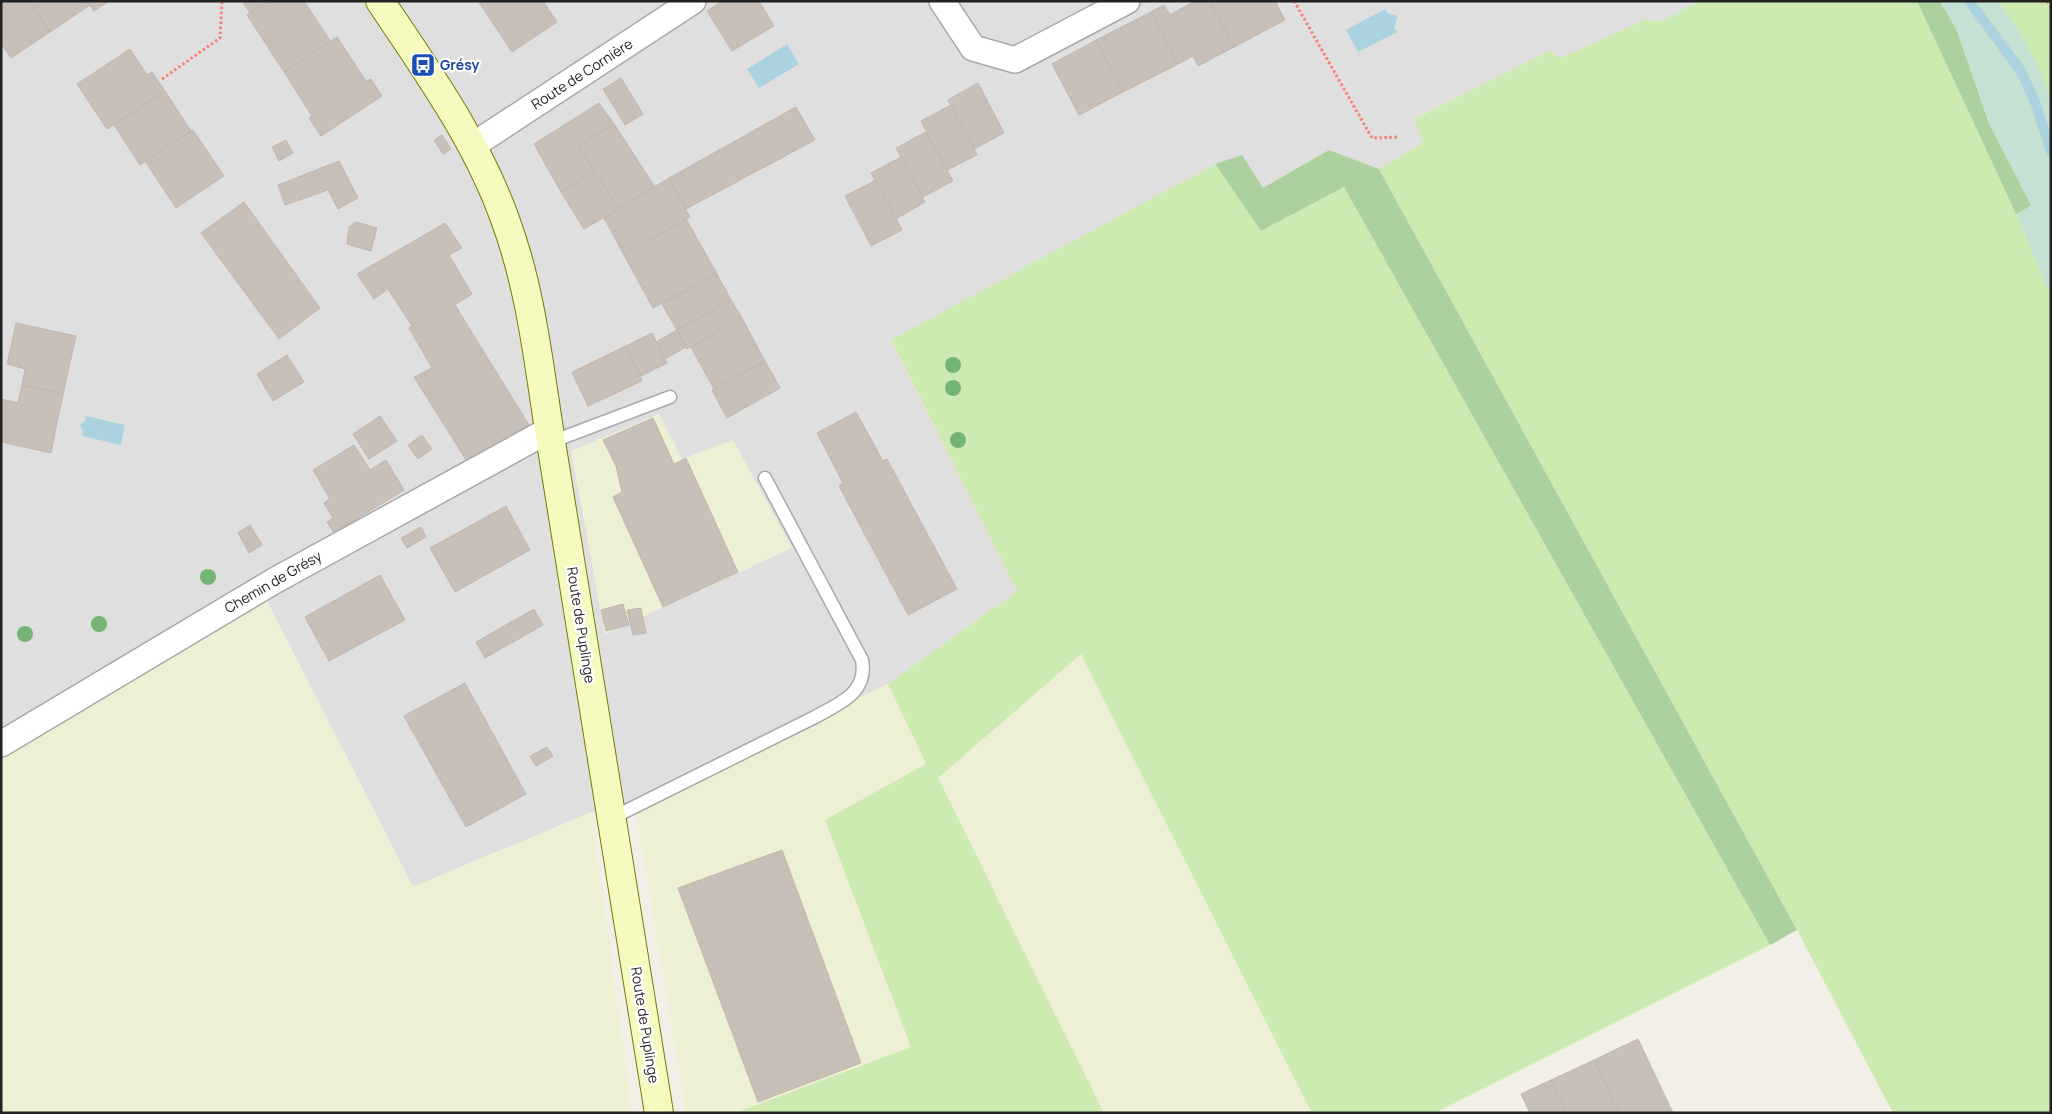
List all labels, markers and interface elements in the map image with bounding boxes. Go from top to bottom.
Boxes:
street label: Route de Cornière [527,34,636,113]
bus stop icon: Grésy [410,52,436,78]
place label: Grésy [440,55,480,74]
street label: Chemin de Grésy [221,546,325,617]
street label: Route de Puplinge [563,565,600,684]
street label: Route de Puplinge [627,965,664,1084]

